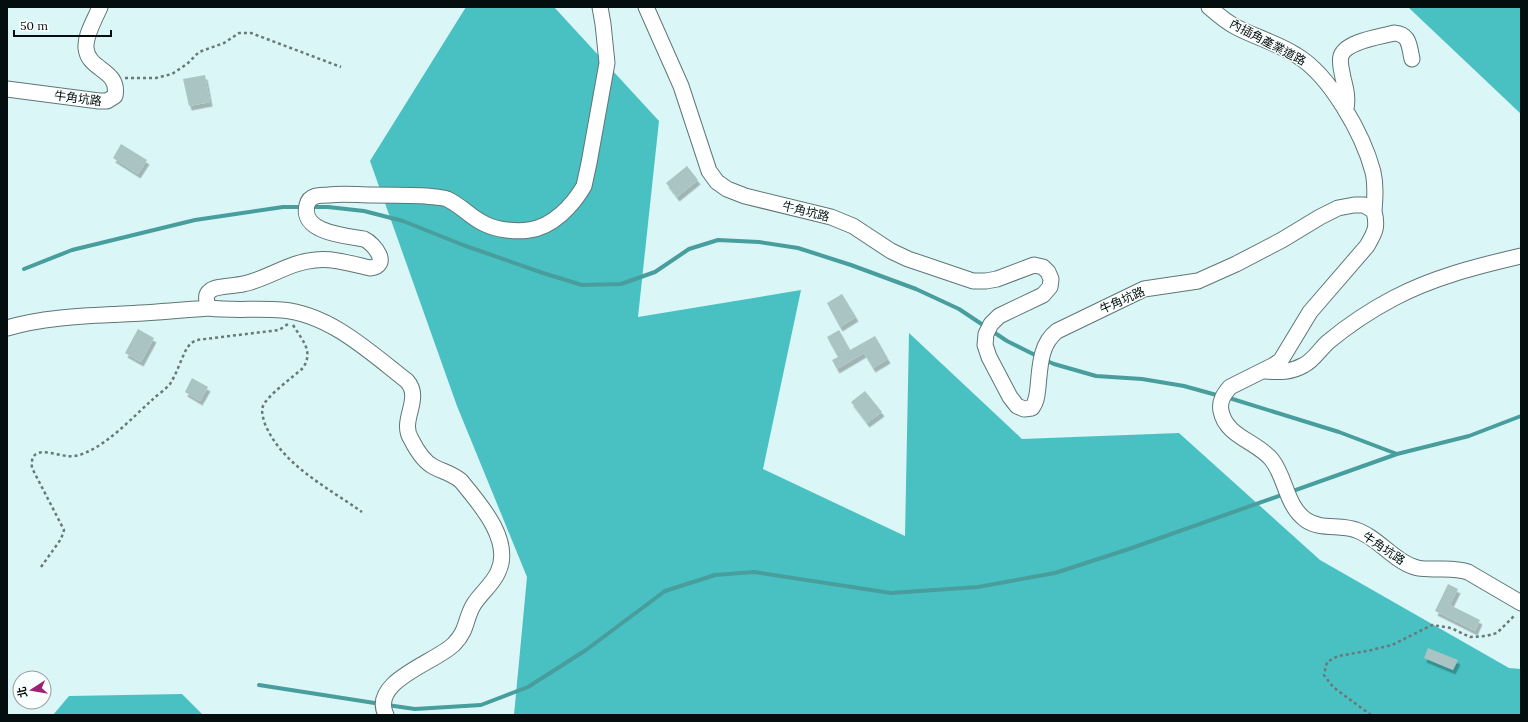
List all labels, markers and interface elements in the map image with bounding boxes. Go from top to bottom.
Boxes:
scale bar [14,12,111,38]
street label: 內插角產業道路 [1227,16,1309,68]
text: 50 m [20,18,48,33]
street label: 牛角坑路 [53,88,103,108]
street label: 牛角坑路 [781,198,831,224]
street label: 牛角坑路 [1097,283,1147,317]
street label: 牛角坑路 [1360,528,1408,568]
north arrow [12,670,52,710]
text: 北 [14,685,30,699]

